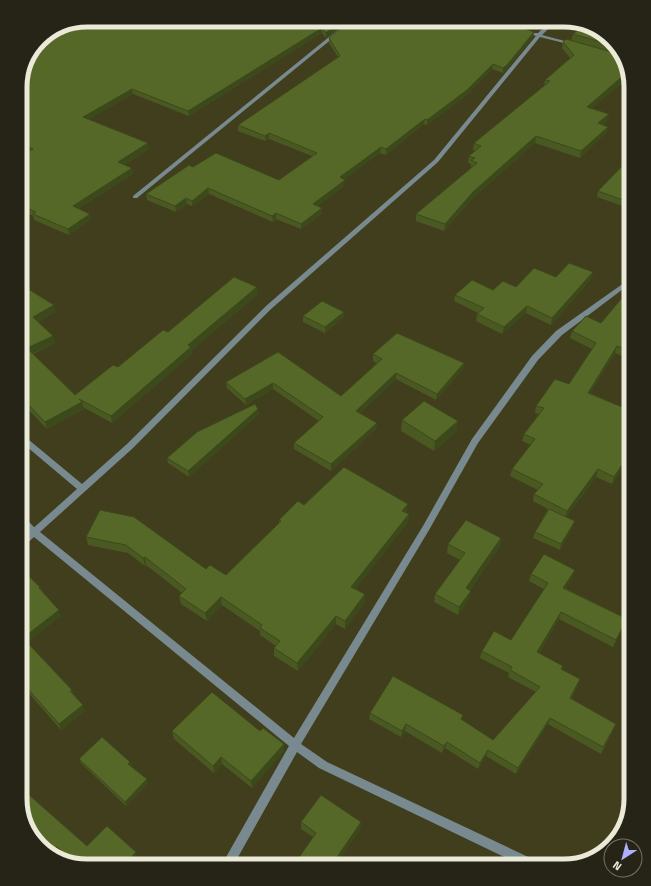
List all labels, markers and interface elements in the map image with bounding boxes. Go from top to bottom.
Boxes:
north arrow [603,838,643,878]
text: N [609,857,625,875]

